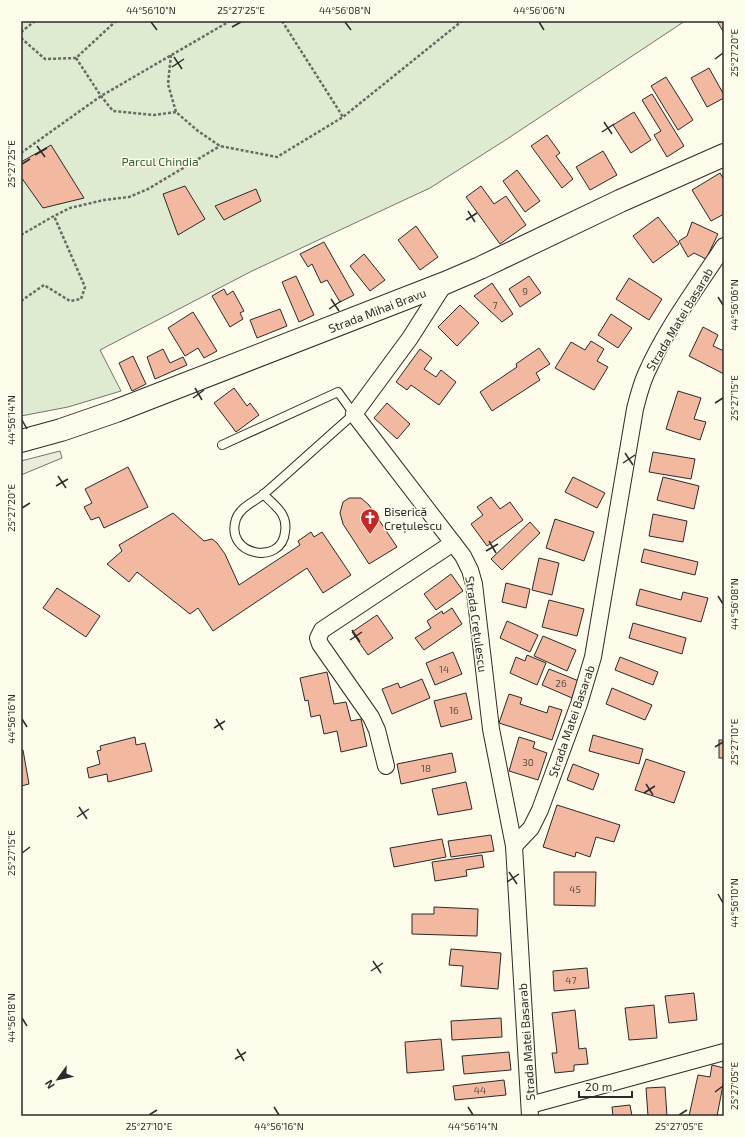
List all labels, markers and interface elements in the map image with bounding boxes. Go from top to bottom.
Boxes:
text: 44°56'10"N [126,4,176,16]
text: 25°27'25"E [217,4,265,16]
text: 44°56'08"N [319,4,371,16]
text: 44°56'06"N [513,4,565,16]
text: 25°27'20"E [728,28,740,77]
text: 25°27'25"E [5,140,17,188]
park label: Parcul Chindia [121,154,199,168]
street label: Strada Matei Basarab [643,265,715,373]
text: 44°56'06"N [728,279,740,331]
street label: Strada Mihai Bravu [326,285,428,335]
house number: 9 [522,285,528,297]
house number: 7 [492,299,498,311]
text: 25°27'15"E [728,375,740,421]
text: 44°56'14"N [5,395,17,445]
text: 25°27'20"E [5,483,17,532]
place label: Biserică Crețulescu [384,504,442,534]
church icon: Biserică Crețulescu [359,507,381,535]
street label: Strada Crețulescu [461,575,491,673]
text: 44°56'08"N [728,578,740,630]
house number: 14 [439,663,449,675]
street label: Strada Matei Basarab [545,663,597,779]
house number: 26 [555,677,567,689]
text: 44°56'16"N [5,694,17,744]
house number: 16 [449,704,459,716]
text: 25°27'10"E [728,718,740,765]
house number: 30 [522,756,534,768]
house number: 18 [421,762,431,774]
text: 25°27'15"E [5,830,17,876]
text: 44°56'10"N [728,878,740,928]
house number: 45 [569,883,581,895]
house number: 47 [565,974,577,986]
street label: Strada Matei Basarab [515,983,537,1101]
text: 44°56'18"N [5,993,17,1043]
north arrow [38,1059,78,1099]
text: 25°27'05"E [728,1062,740,1110]
scale bar [579,1073,632,1099]
text: N [42,1078,57,1092]
text: 20 m [585,1079,612,1093]
house number: 44 [474,1084,486,1096]
text: 25°27'10"E [126,1120,173,1132]
text: 44°56'16"N [254,1120,304,1132]
text: 44°56'14"N [448,1120,498,1132]
text: 25°27'05"E [655,1120,703,1132]

